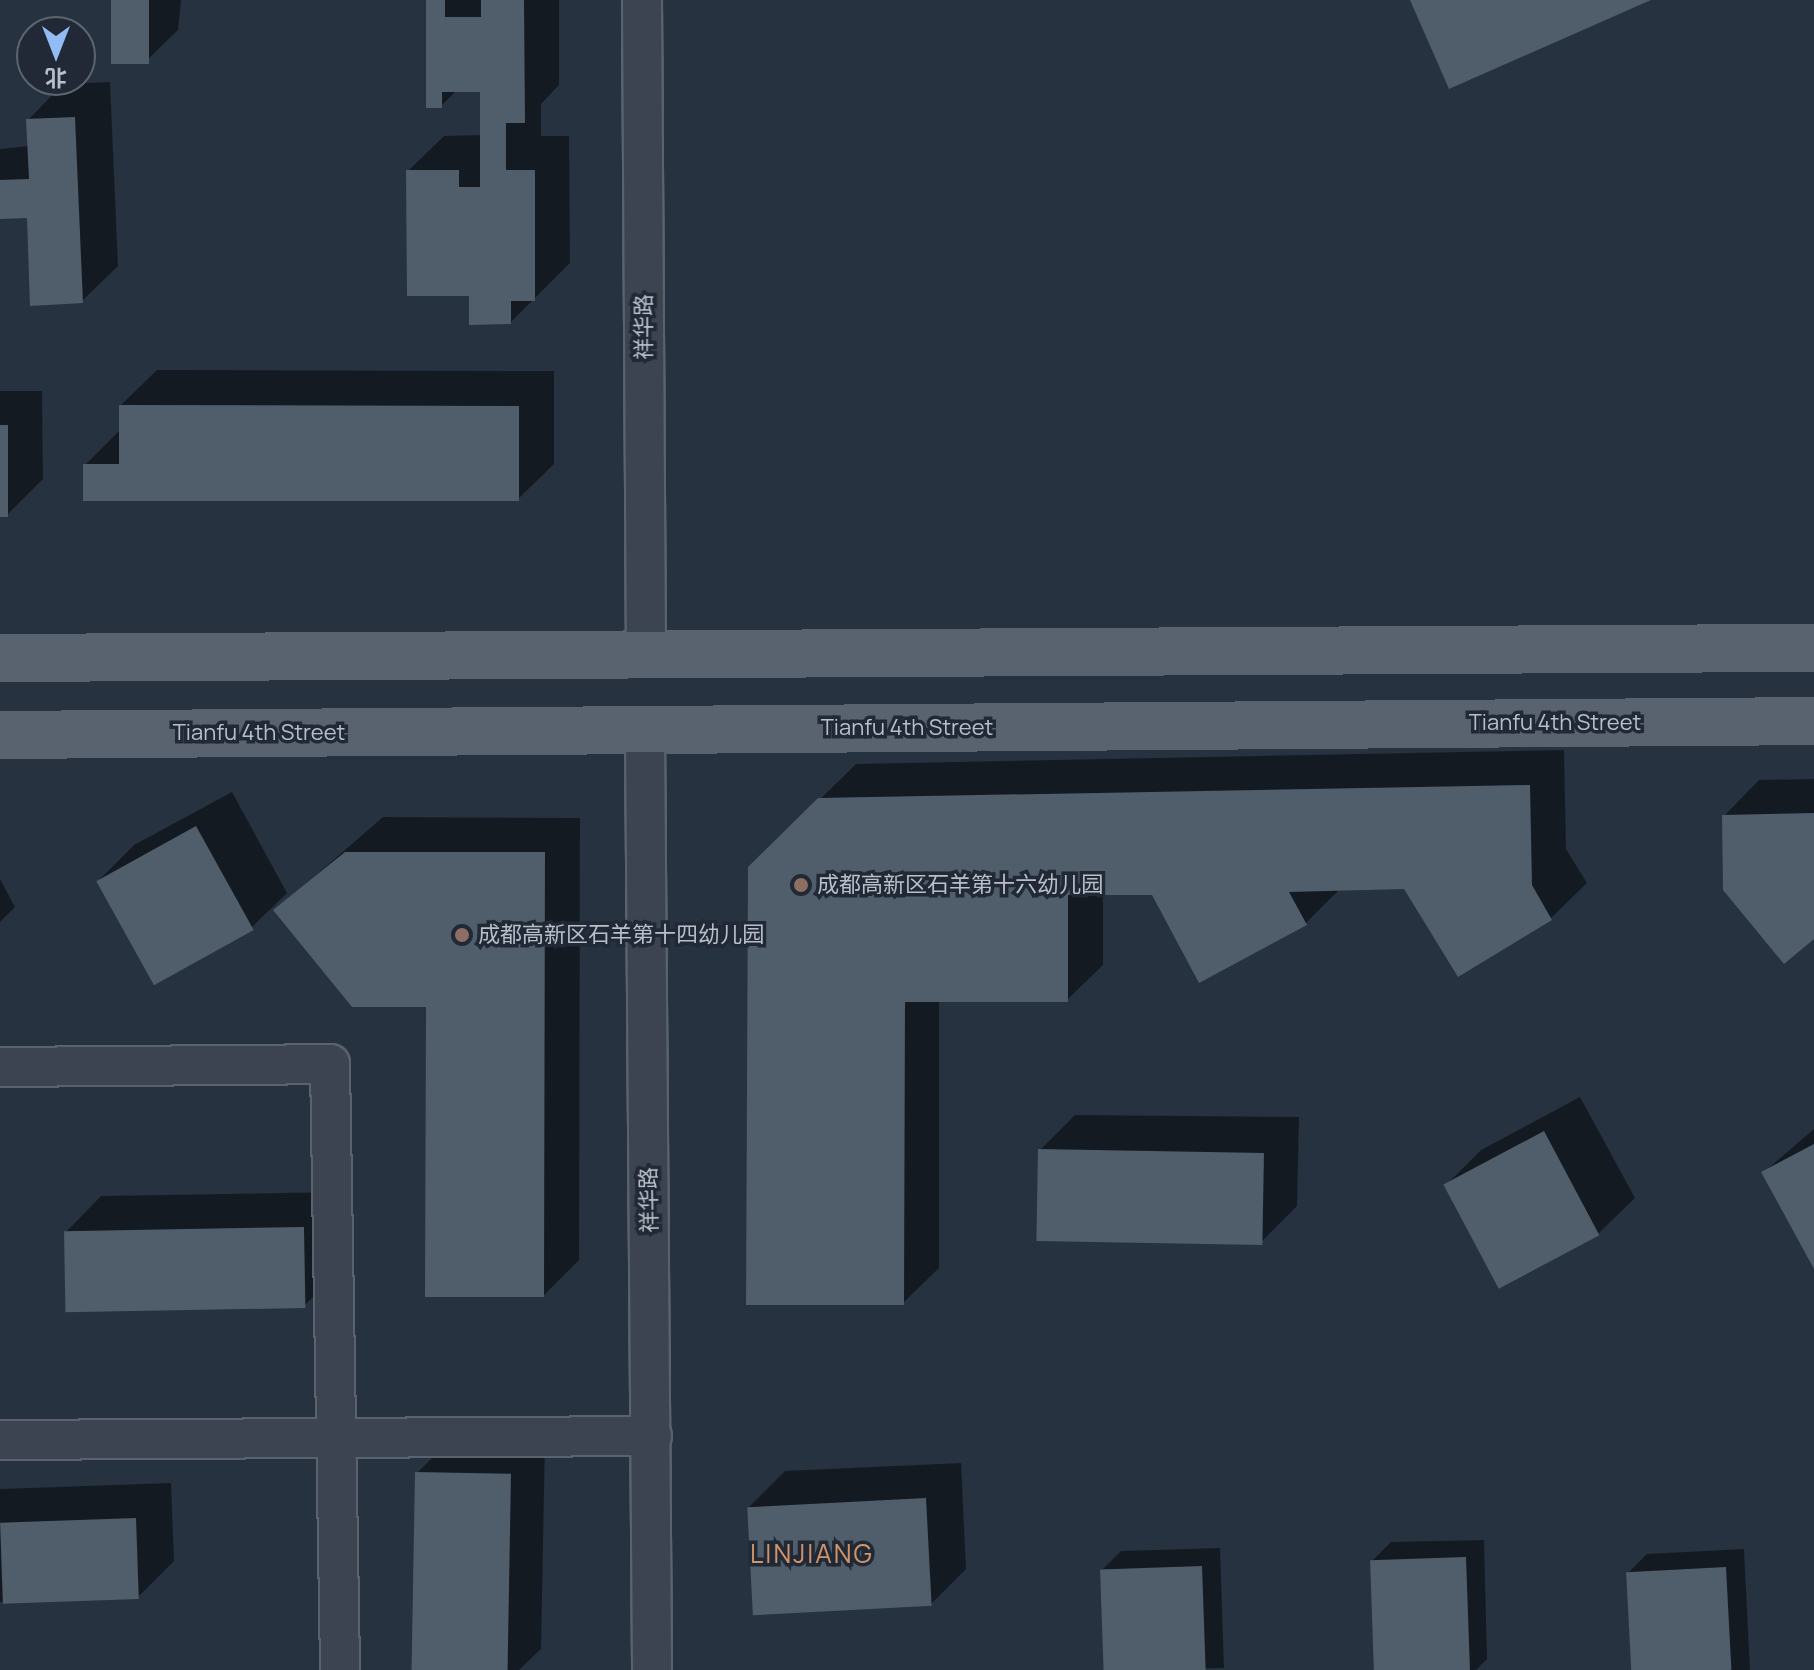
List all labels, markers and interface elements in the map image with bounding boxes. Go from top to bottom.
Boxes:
north arrow [16,16,96,96]
text: 北 [45,63,67,93]
street label: 祥华路 [631,294,657,360]
street label: Tianfu 4th Street [1469,710,1641,736]
street label: Tianfu 4th Street [821,715,993,741]
street label: Tianfu 4th Street [173,720,345,746]
place label: 成都高新区石羊第十六幼儿园 [817,872,1103,898]
marker: 成都高新区石羊第十六幼儿园 [792,876,810,894]
place label: 成都高新区石羊第十四幼儿园 [478,922,764,948]
marker: 成都高新区石羊第十四幼儿园 [453,926,471,944]
street label: 祥华路 [635,1167,663,1233]
district label: LINJIANG [750,1538,874,1570]

